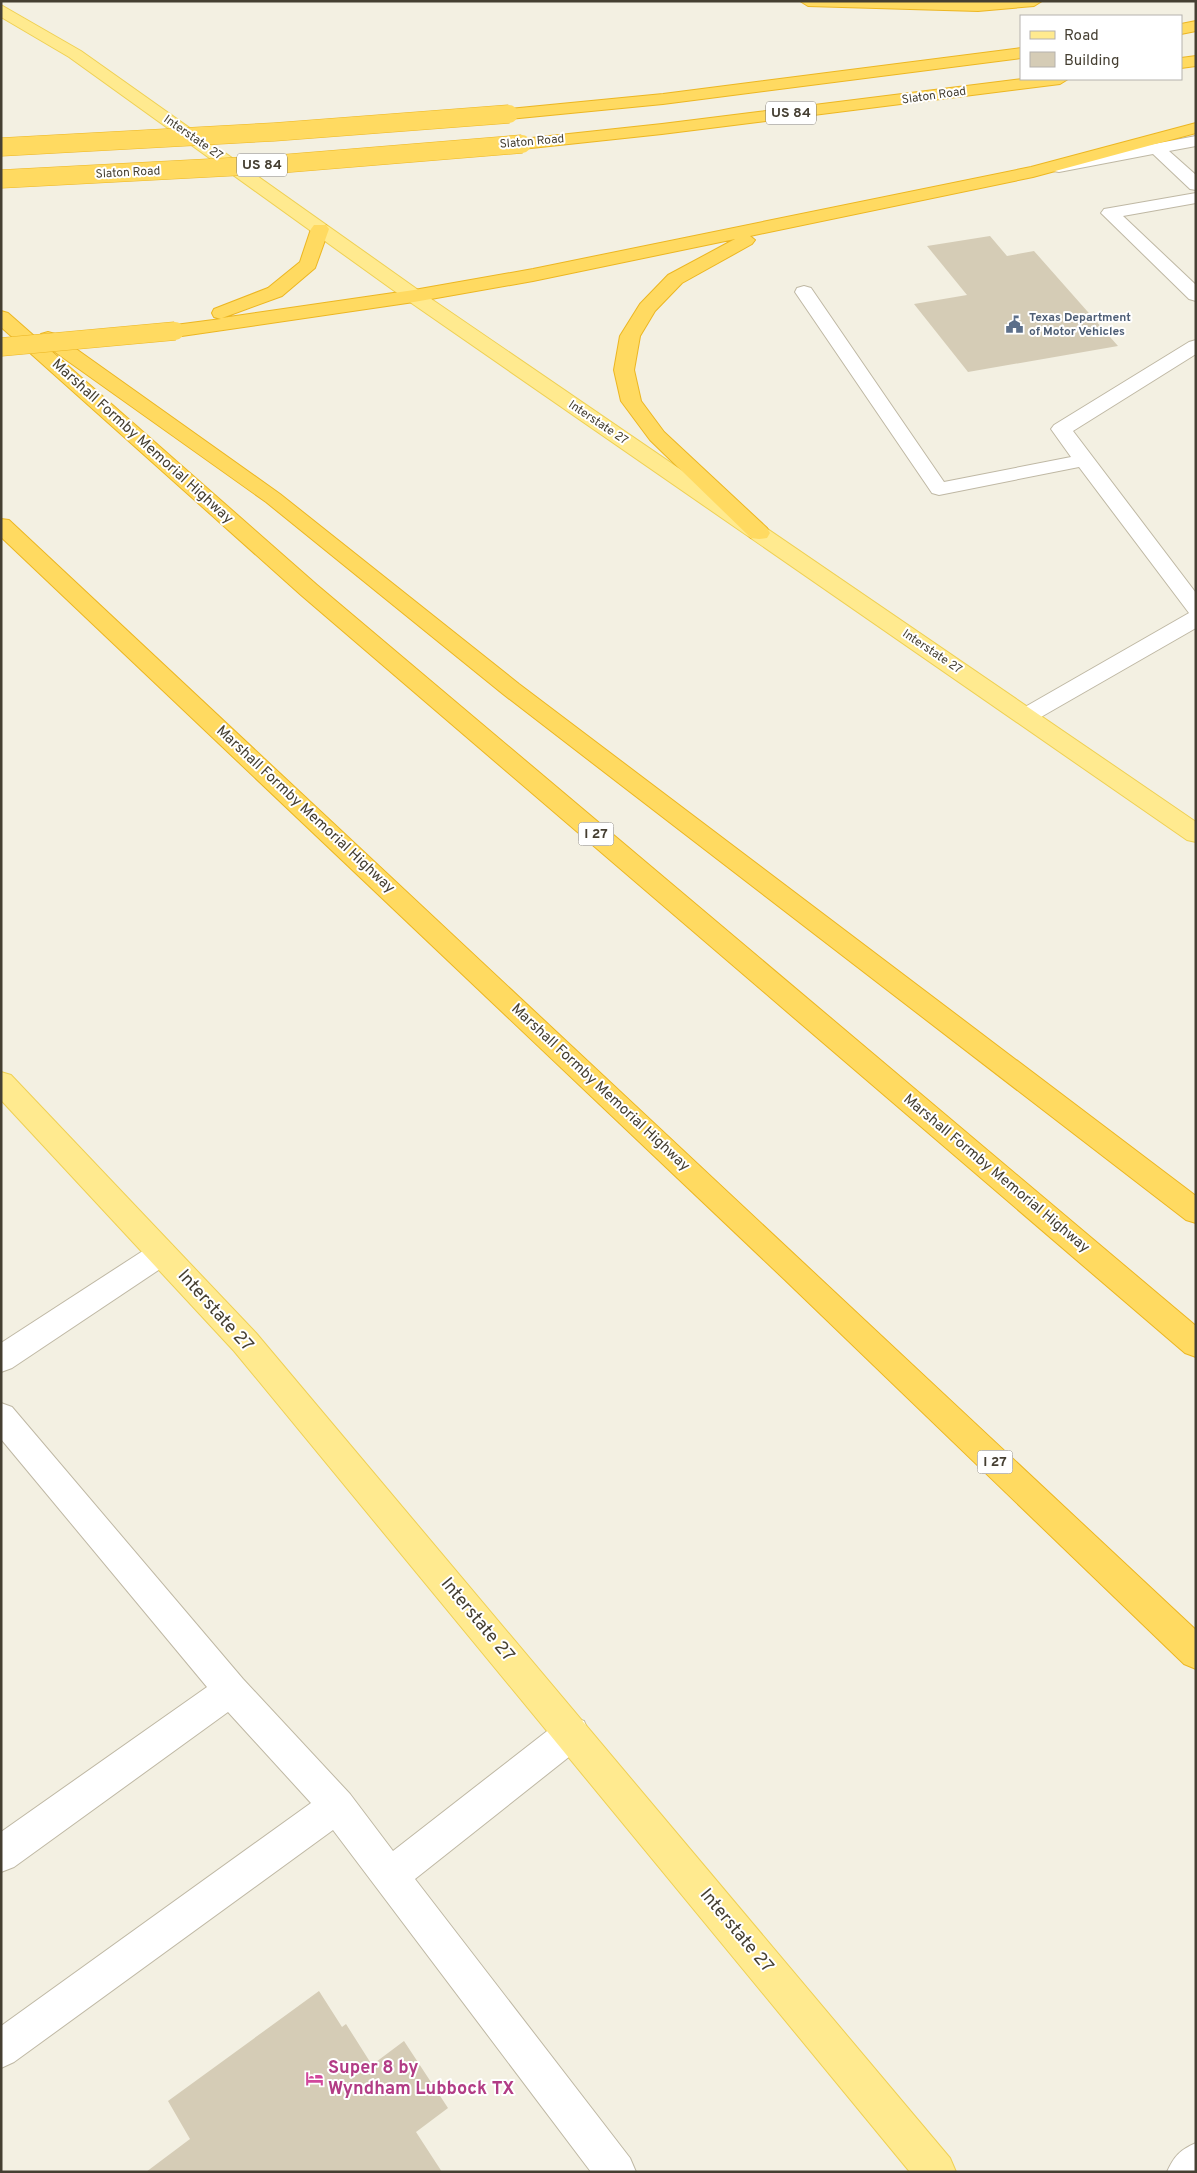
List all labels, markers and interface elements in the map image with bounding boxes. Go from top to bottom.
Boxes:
legend [1020,15,1182,80]
text: Road [1064,27,1099,46]
text: Building [1064,52,1119,71]
street label: Slaton Road [901,84,967,108]
road number: US 84 [766,102,816,125]
street label: Interstate 27 [160,112,226,164]
street label: Slaton Road [499,131,565,153]
road number: US 84 [237,154,287,176]
street label: Slaton Road [95,163,161,183]
place label: Texas Department of Motor Vehicles [1029,310,1131,340]
public building icon: Texas Department of Motor Vehicles [1005,315,1025,335]
street label: Marshall Formby Memorial Highway [47,355,237,529]
street label: Interstate 27 [565,397,631,449]
street label: Interstate 27 [899,626,965,678]
street label: Marshall Formby Memorial Highway [212,722,399,898]
road number: I 27 [578,822,614,846]
street label: Marshall Formby Memorial Highway [507,1000,694,1176]
street label: Marshall Formby Memorial Highway [899,1090,1093,1258]
street label: Interstate 27 [172,1265,258,1357]
road number: I 27 [978,1450,1012,1474]
street label: Interstate 27 [435,1573,519,1667]
street label: Interstate 27 [694,1884,778,1978]
place label: Super 8 by Wyndham Lubbock TX [328,2057,514,2101]
hotel icon: Super 8 by Wyndham Lubbock TX [304,2068,324,2088]

